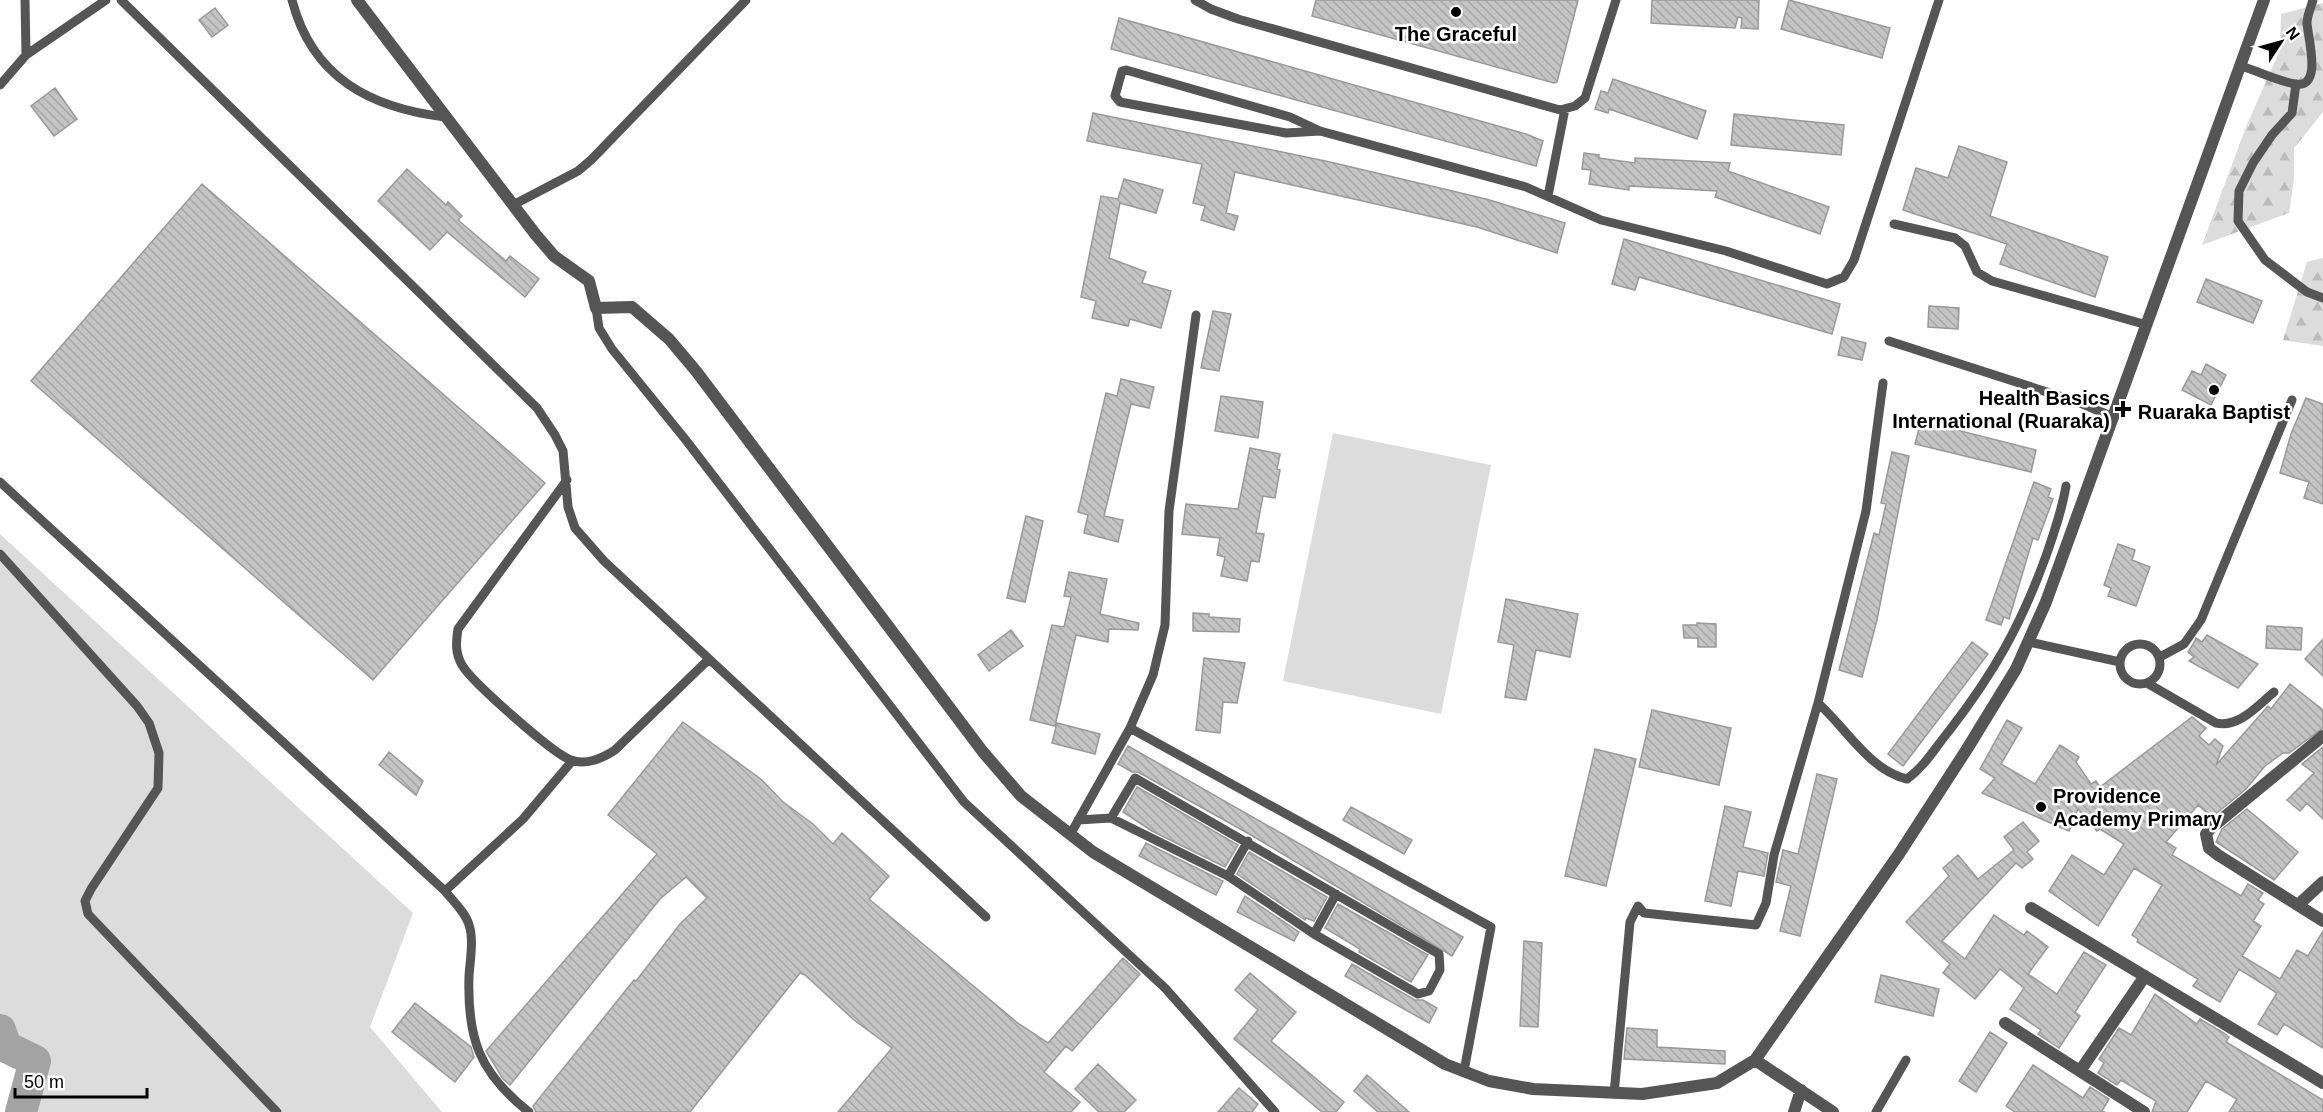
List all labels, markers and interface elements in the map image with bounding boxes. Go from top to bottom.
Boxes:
marker: The Graceful [1449,5,1463,19]
north arrow [2251,12,2311,72]
place label: The Graceful [1395,23,1517,45]
text: N [2282,24,2303,43]
marker: Ruaraka Baptist [2207,383,2221,397]
place label: Health Basics International (Ruaraka) [1892,387,2110,432]
marker: Health Basics International (Ruaraka) [2114,400,2132,418]
place label: Ruaraka Baptist [2138,401,2290,423]
place label: Providence Academy Primary [2053,785,2223,830]
marker: Providence Academy Primary [2034,800,2048,814]
scale bar [15,1061,147,1099]
text: 50 m [24,1072,64,1092]

